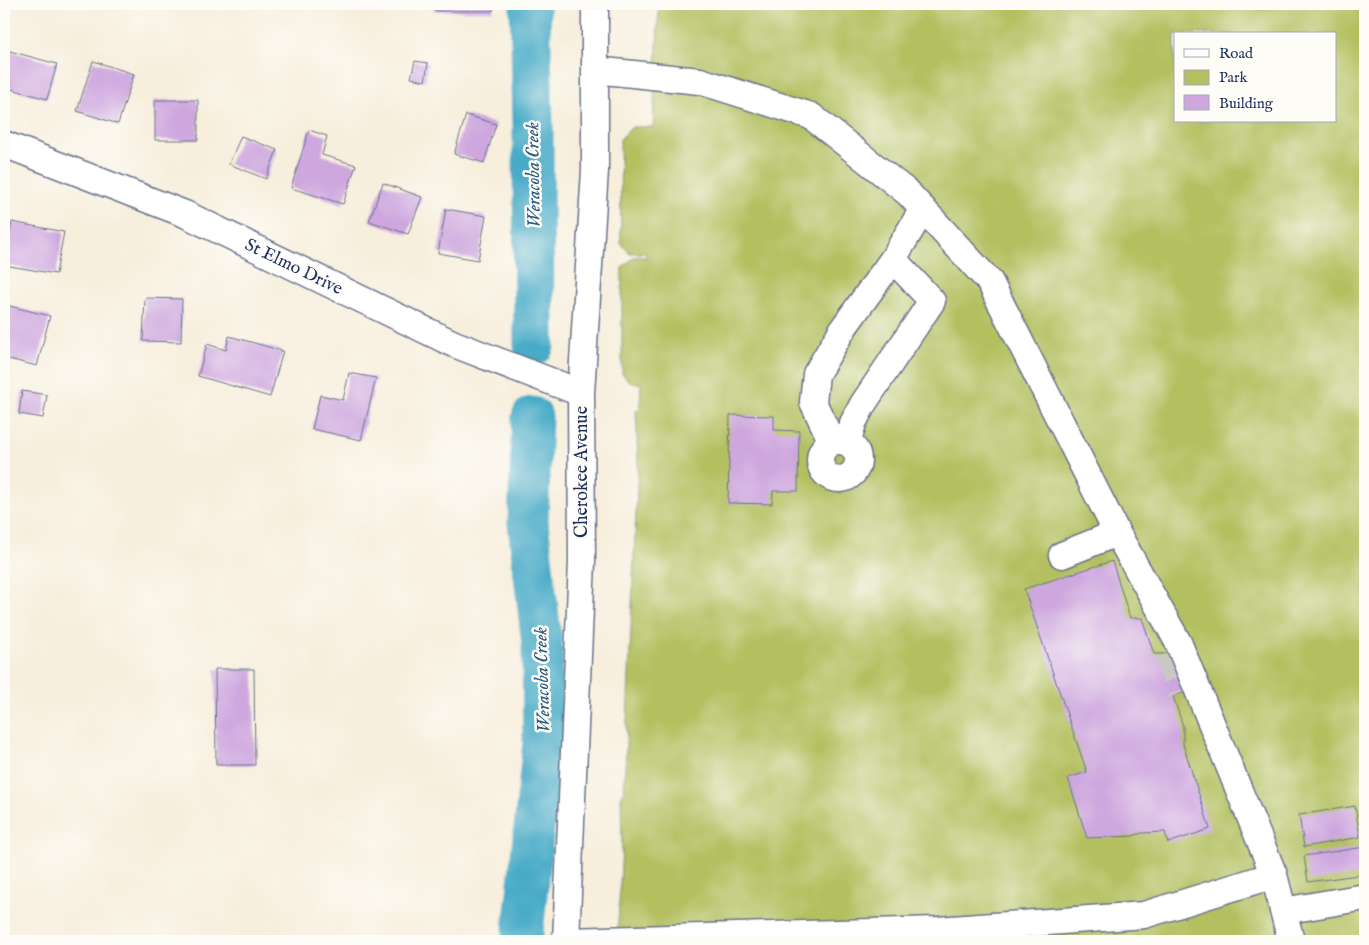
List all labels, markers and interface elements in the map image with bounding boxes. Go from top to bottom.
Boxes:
legend [1174,32,1336,122]
text: Road [1219,44,1254,63]
text: Park [1219,68,1249,87]
text: Building [1219,94,1274,113]
water label: Weracoba Creek [521,122,547,228]
street label: St Elmo Drive [241,234,346,301]
street label: Cherokee Avenue [571,406,594,538]
water label: Weracoba Creek [529,626,557,733]

